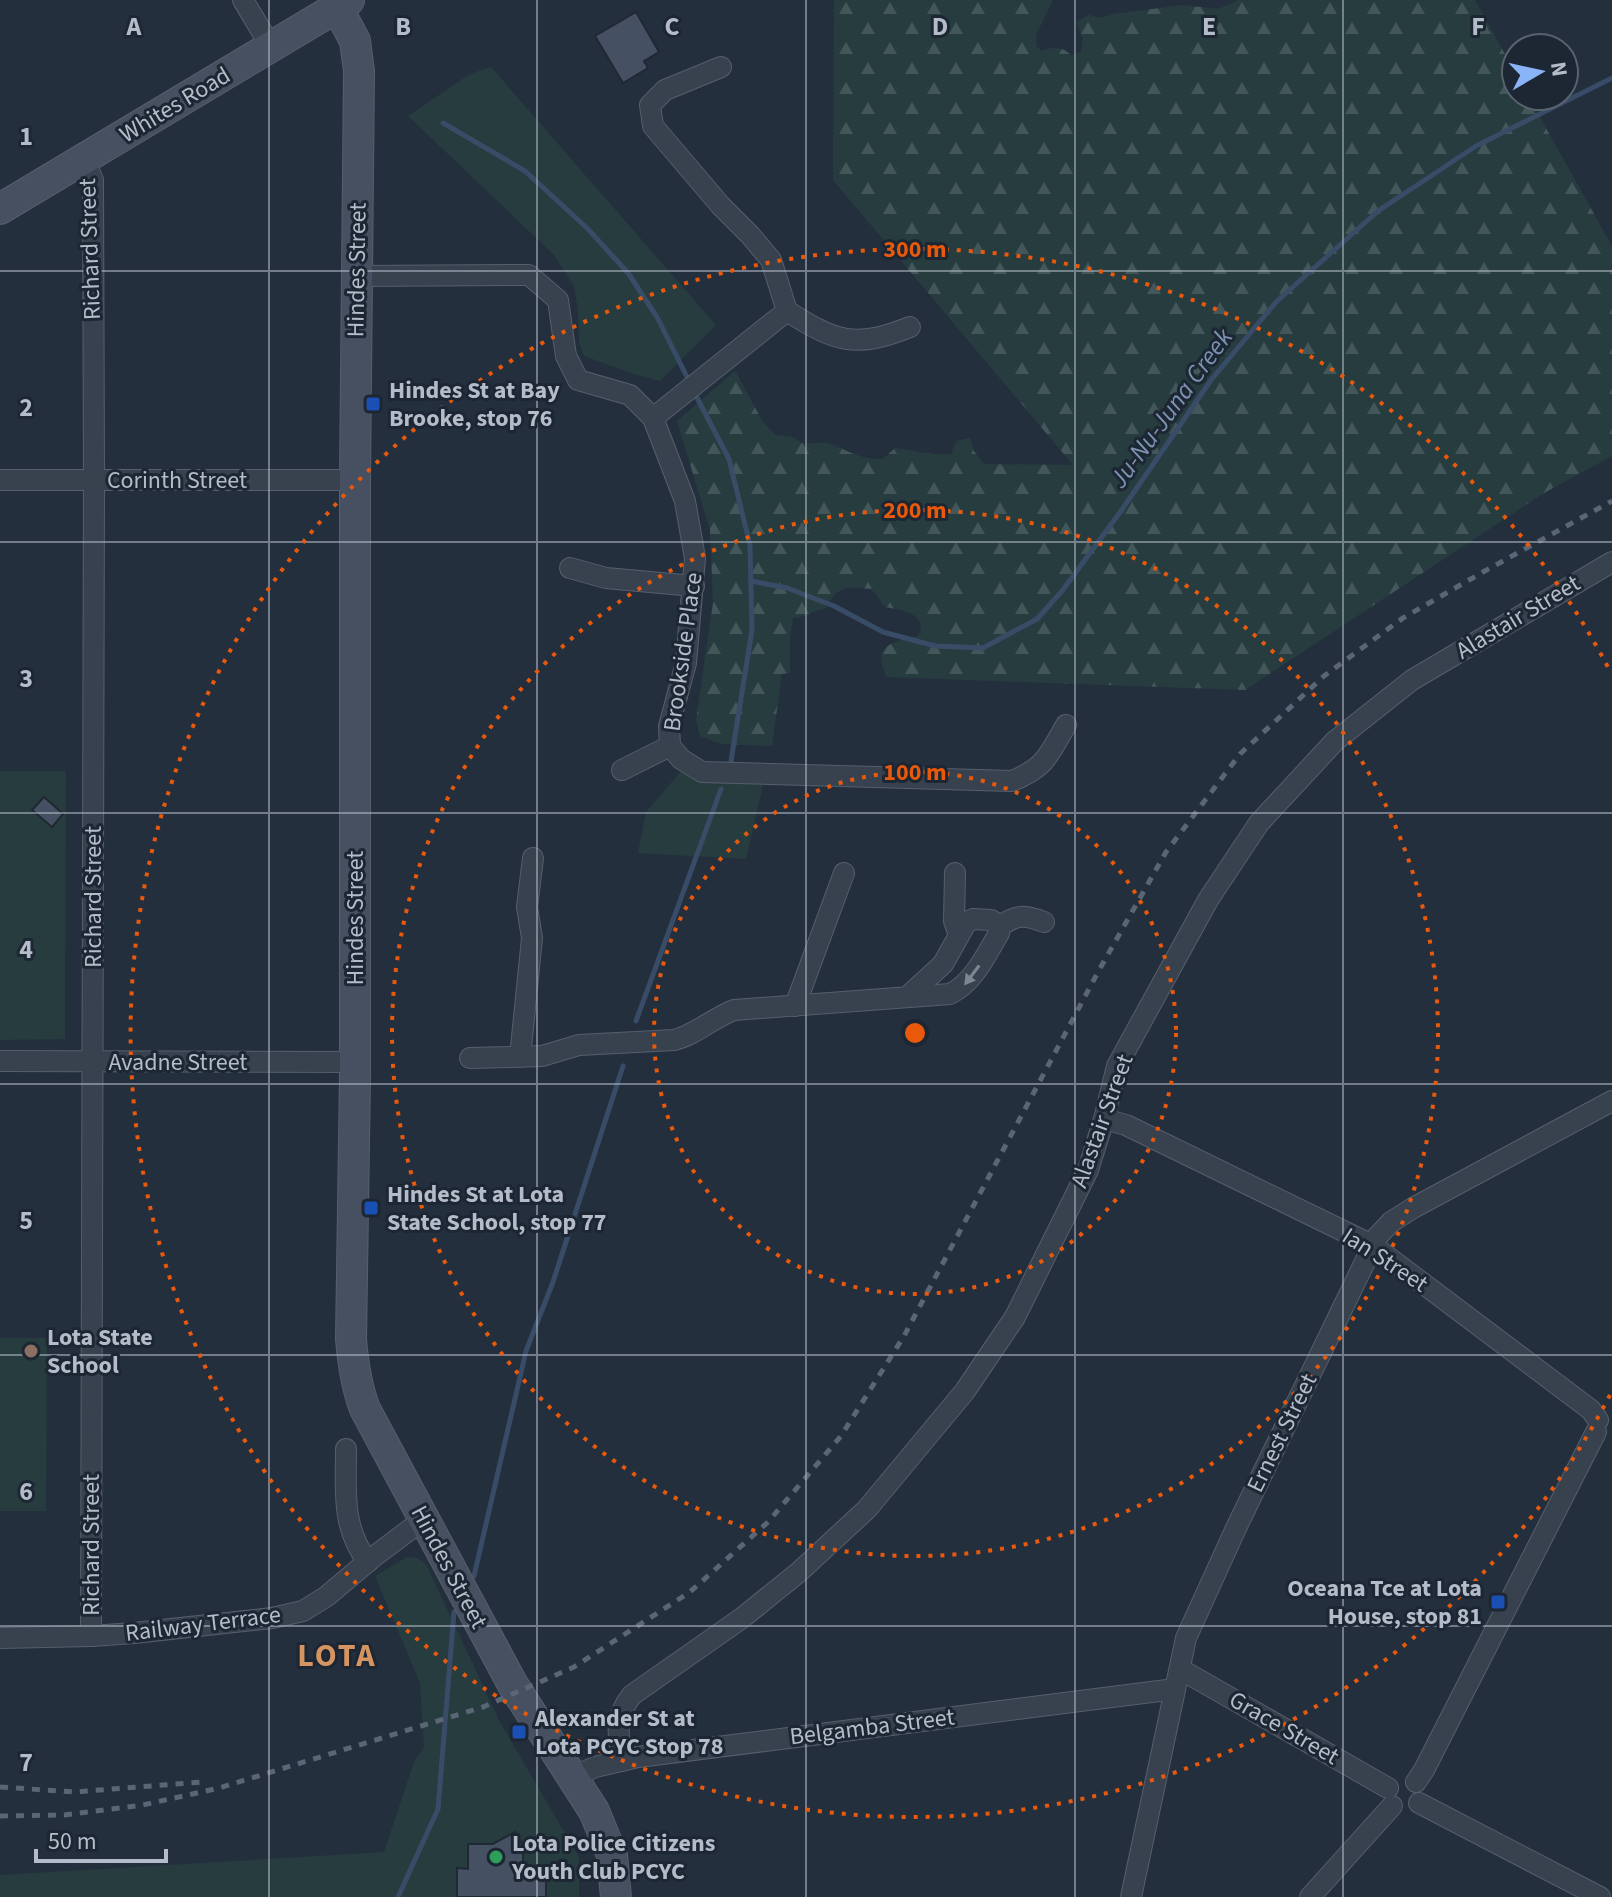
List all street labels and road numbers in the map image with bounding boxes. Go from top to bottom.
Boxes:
street label: Whites Road [113,58,237,152]
street label: Richard Street [70,177,110,321]
street label: Hindes Street [338,202,376,338]
street label: Corinth Street [107,463,247,498]
street label: Alastair Street [1449,566,1587,668]
street label: Brookside Place [655,570,711,734]
street label: Richard Street [76,826,111,968]
street label: Hindes Street [338,851,373,985]
street label: Avadne Street [109,1045,247,1080]
street label: Alastair Street [1062,1049,1142,1193]
street label: Ian Street [1335,1219,1435,1301]
street label: Ernest Street [1238,1368,1326,1498]
street label: Richard Street [74,1474,109,1616]
street label: Hindes Street [402,1499,496,1635]
street label: Railway Terrace [123,1597,283,1651]
street label: Grace Street [1222,1682,1346,1774]
street label: Belgamba Street [788,1700,956,1754]

